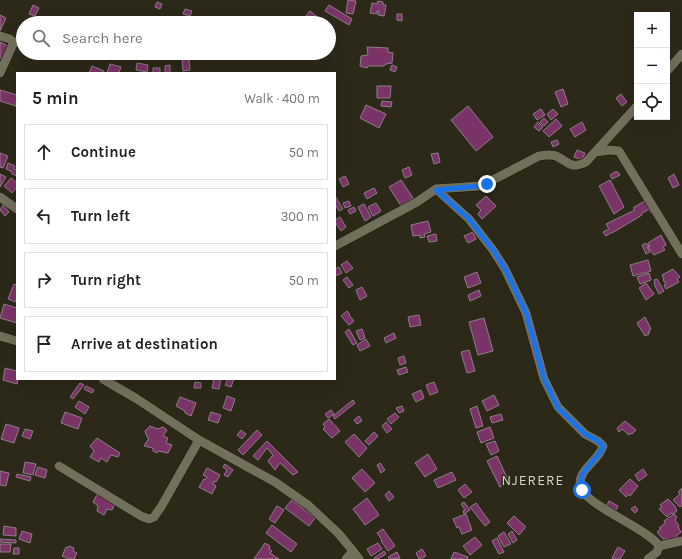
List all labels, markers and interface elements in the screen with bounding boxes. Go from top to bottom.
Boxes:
map controls [634,12,670,120]
button: + [634,12,670,48]
search box [16,16,336,60]
icon: search [30,27,52,49]
text: Search here [62,29,143,47]
button: − [634,48,670,84]
button: locate [634,84,670,120]
text: 5 min [32,88,79,108]
text: Walk · 400 m [244,91,320,106]
icon: ahead [33,141,55,163]
text: Continue [71,143,136,161]
text: 50 m [289,145,319,160]
route end [478,175,496,193]
icon: left [33,205,55,227]
text: Turn left [71,207,130,225]
text: 300 m [281,209,319,224]
icon: right [33,269,55,291]
text: Turn right [71,271,141,289]
text: 50 m [289,273,319,288]
icon: arrive [33,333,55,355]
text: Arrive at destination [71,335,218,353]
district label: NJERERE [502,472,564,489]
route start [573,481,591,499]

